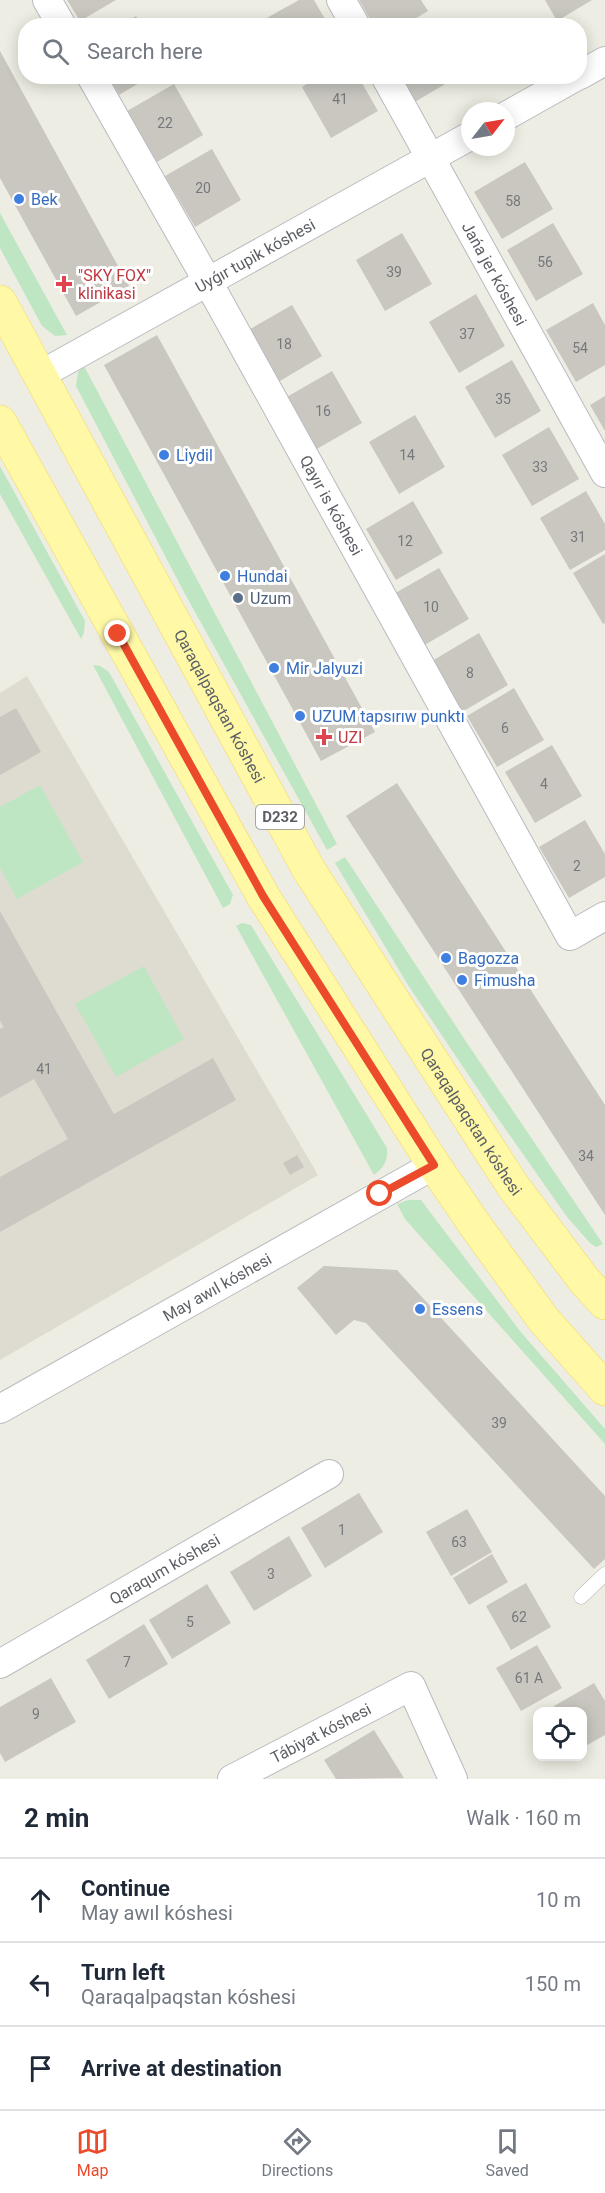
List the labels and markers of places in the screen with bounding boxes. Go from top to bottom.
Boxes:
place label: Bek [31,190,58,209]
marker: Bek [12,192,26,206]
place label: "SKY FOX" klinikasi [78,266,151,303]
marker: "SKY FOX" klinikasi [55,275,73,293]
place label: Liydil [176,446,213,465]
marker: Liydil [157,448,171,462]
place label: Hundai [237,567,288,586]
marker: Hundai [218,569,232,583]
place label: Uzum [250,589,291,608]
marker: Uzum [231,591,245,605]
place label: Mir Jalyuzi [286,659,363,678]
marker: Mir Jalyuzi [267,661,281,675]
place label: UZUM tapsırıw punktı [312,707,465,726]
marker: UZUM tapsırıw punktı [293,709,307,723]
marker: UZI [315,728,333,746]
place label: UZI [338,728,362,747]
place label: Bagozza [458,949,519,968]
marker: Bagozza [439,951,453,965]
place label: Fimusha [474,971,535,990]
marker: Fimusha [455,973,469,987]
place label: Essens [432,1300,483,1319]
marker: Essens [413,1302,427,1316]

